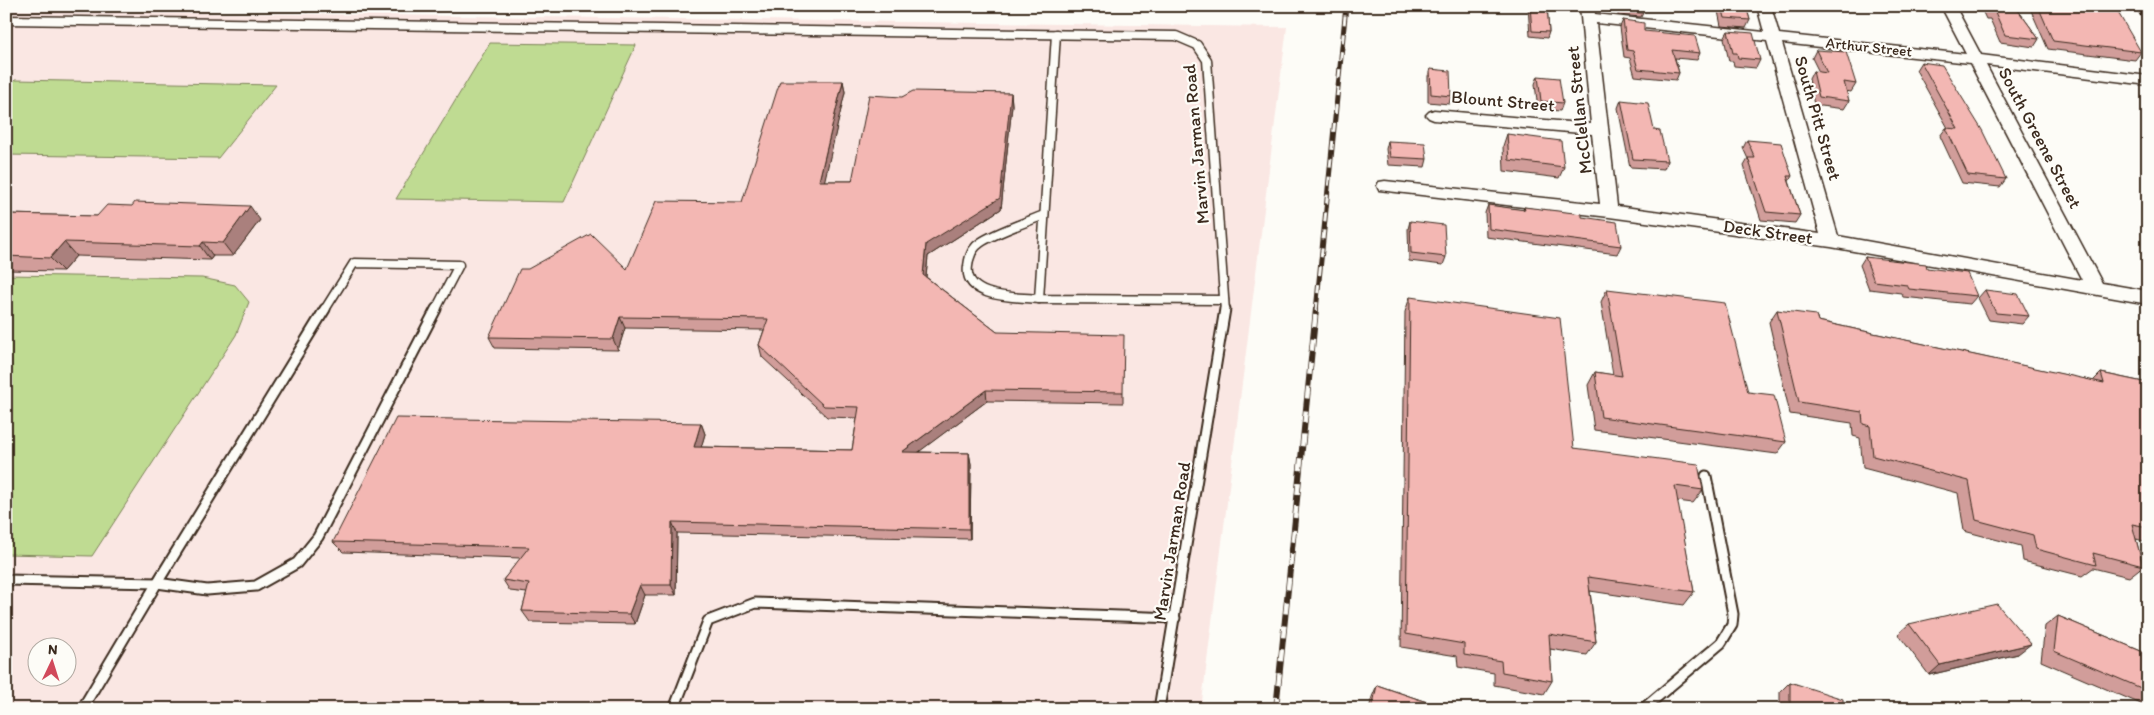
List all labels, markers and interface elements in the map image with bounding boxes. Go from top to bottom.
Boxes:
street label: Arthur Street [1825,34,1913,61]
street label: McClellan Street [1561,45,1597,175]
street label: South Pitt Street [1790,53,1846,183]
street label: Marvin Jarman Road [1178,63,1214,225]
street label: South Greene Street [1993,64,2087,213]
street label: Blount Street [1450,86,1556,116]
street label: Deck Street [1722,215,1814,249]
street label: Marvin Jarman Road [1149,460,1195,622]
north arrow [28,638,78,688]
text: N [48,641,58,658]

